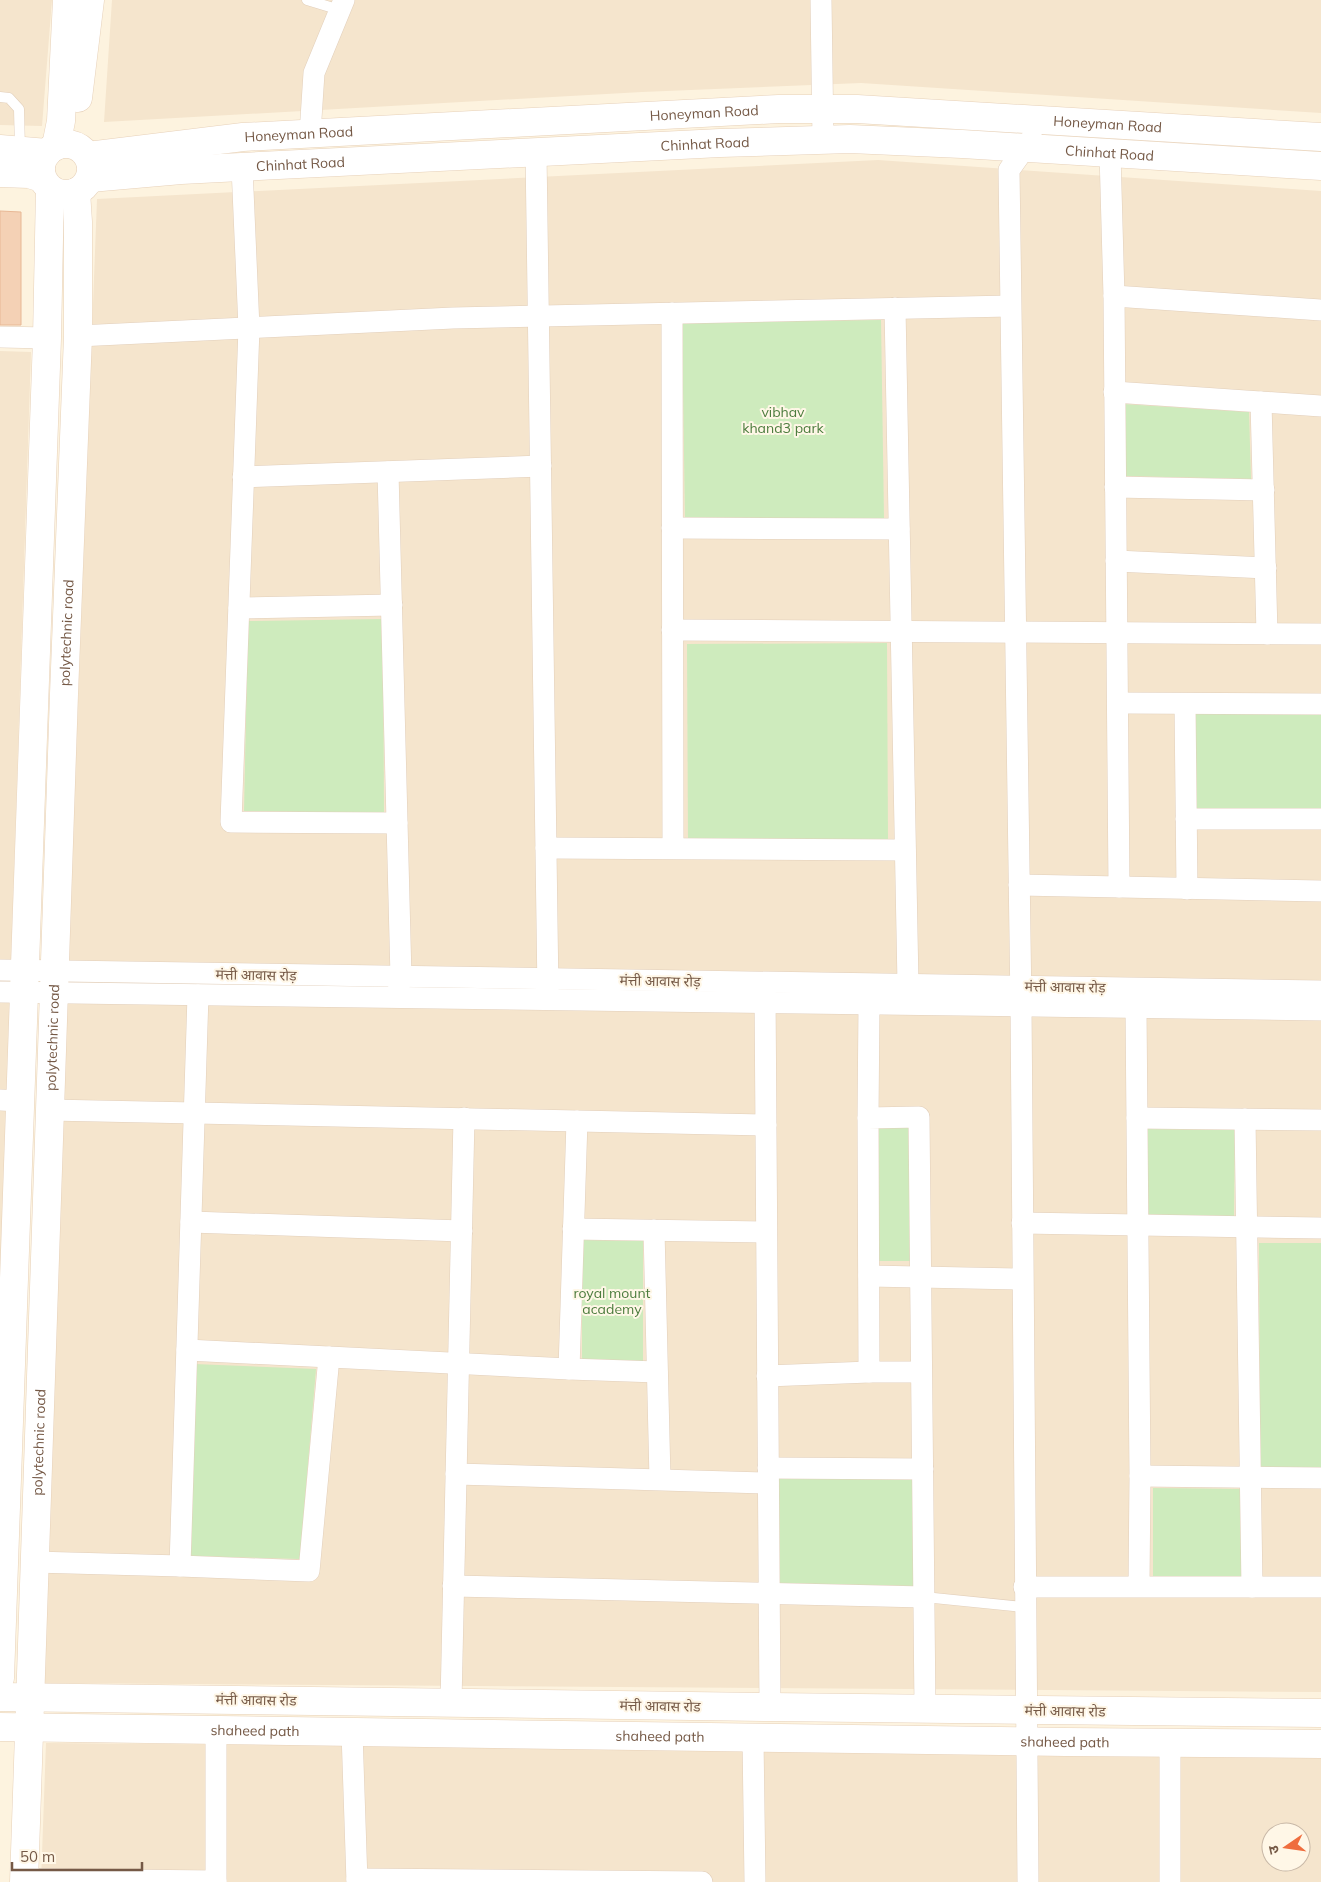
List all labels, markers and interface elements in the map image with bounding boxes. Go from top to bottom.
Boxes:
street label: Honeyman Road [649,101,759,125]
street label: Honeyman Road [1053,112,1163,136]
street label: Honeyman Road [244,122,354,146]
street label: Chinhat Road [660,133,750,155]
street label: Chinhat Road [1065,141,1154,165]
street label: Chinhat Road [256,153,345,175]
park label: vibhav khand3 park [742,403,825,437]
street label: polytechnic road [55,579,77,686]
street label: मंत्ती आवास रोड़ [215,965,297,985]
street label: मंत्ती आवास रोड़ [619,971,701,991]
street label: मंत्ती आवास रोड़ [1024,977,1106,997]
street label: polytechnic road [42,984,63,1091]
park label: royal mount academy [573,1284,651,1318]
street label: polytechnic road [28,1389,50,1496]
street label: मंत्ती आवास रोड [215,1690,297,1710]
street label: मंत्ती आवास रोड [619,1696,701,1716]
street label: मंत्ती आवास रोड [1024,1701,1106,1721]
street label: shaheed path [210,1721,300,1740]
street label: shaheed path [615,1727,705,1746]
street label: shaheed path [1020,1732,1109,1751]
north arrow [1261,1822,1311,1872]
scale bar [12,1840,142,1872]
text: उ [1263,1843,1283,1856]
text: 50 m [20,1847,55,1866]

